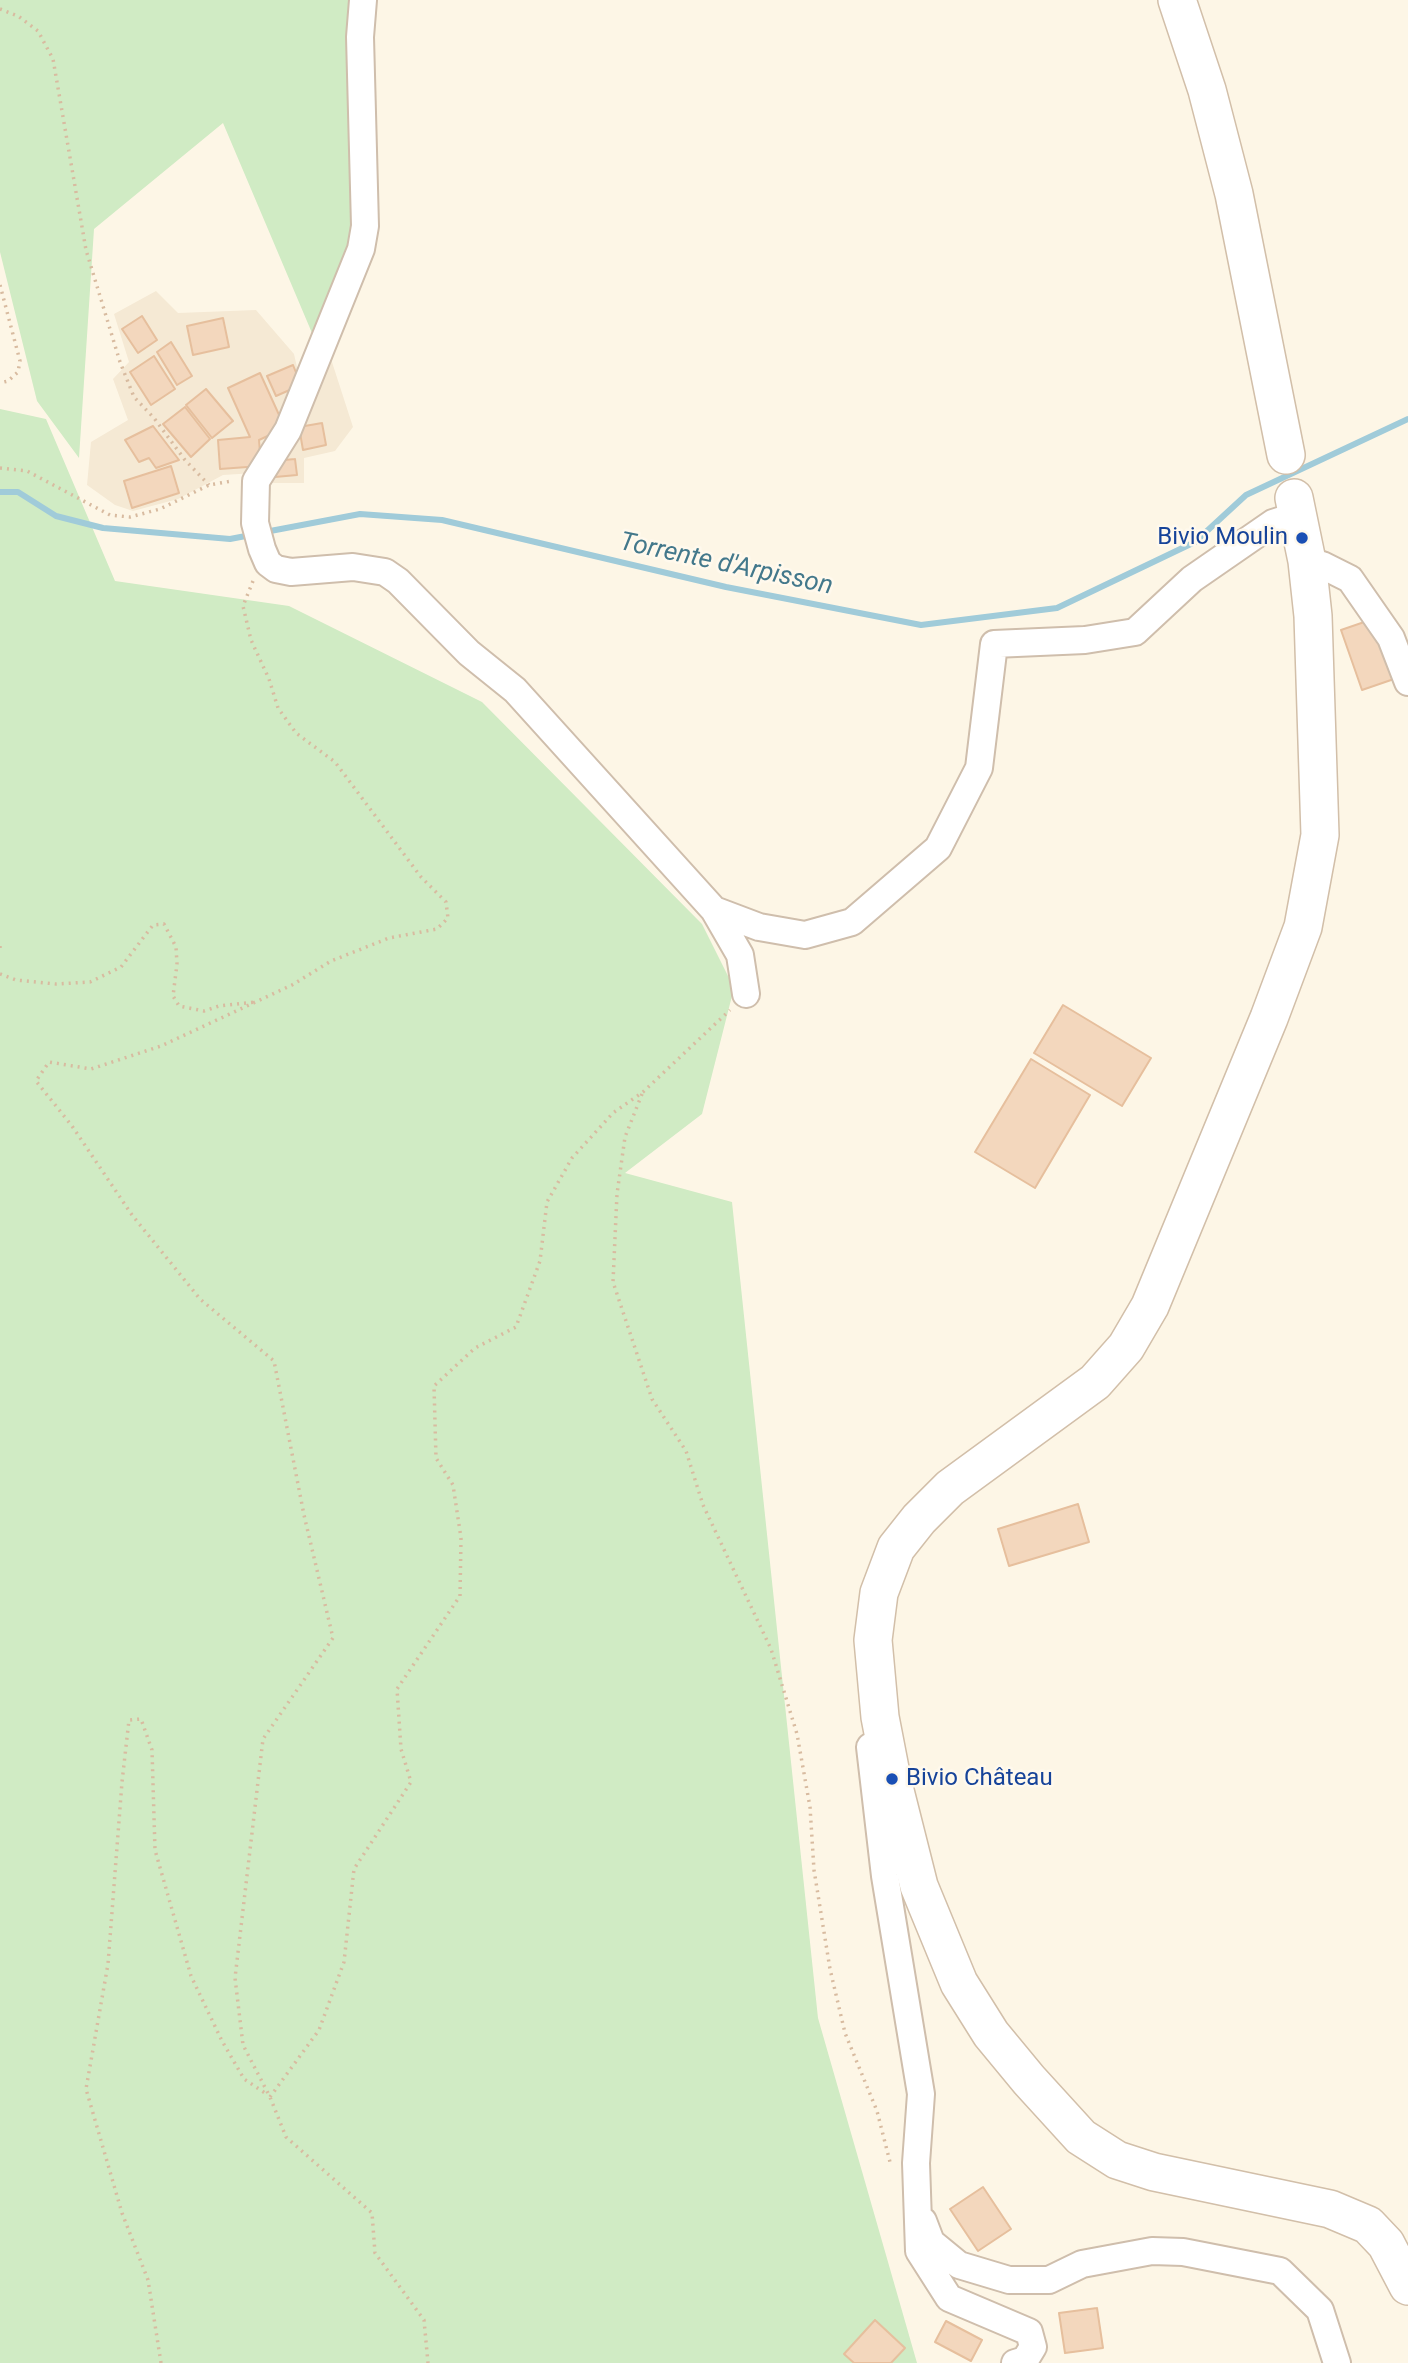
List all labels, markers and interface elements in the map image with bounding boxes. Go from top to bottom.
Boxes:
place label: Bivio Moulin [1157,524,1288,552]
water label: Torrente d'Arpisson [617,527,835,603]
marker: Bivio Moulin [1294,530,1310,546]
place label: Bivio Château [906,1765,1053,1793]
marker: Bivio Château [884,1771,900,1787]

